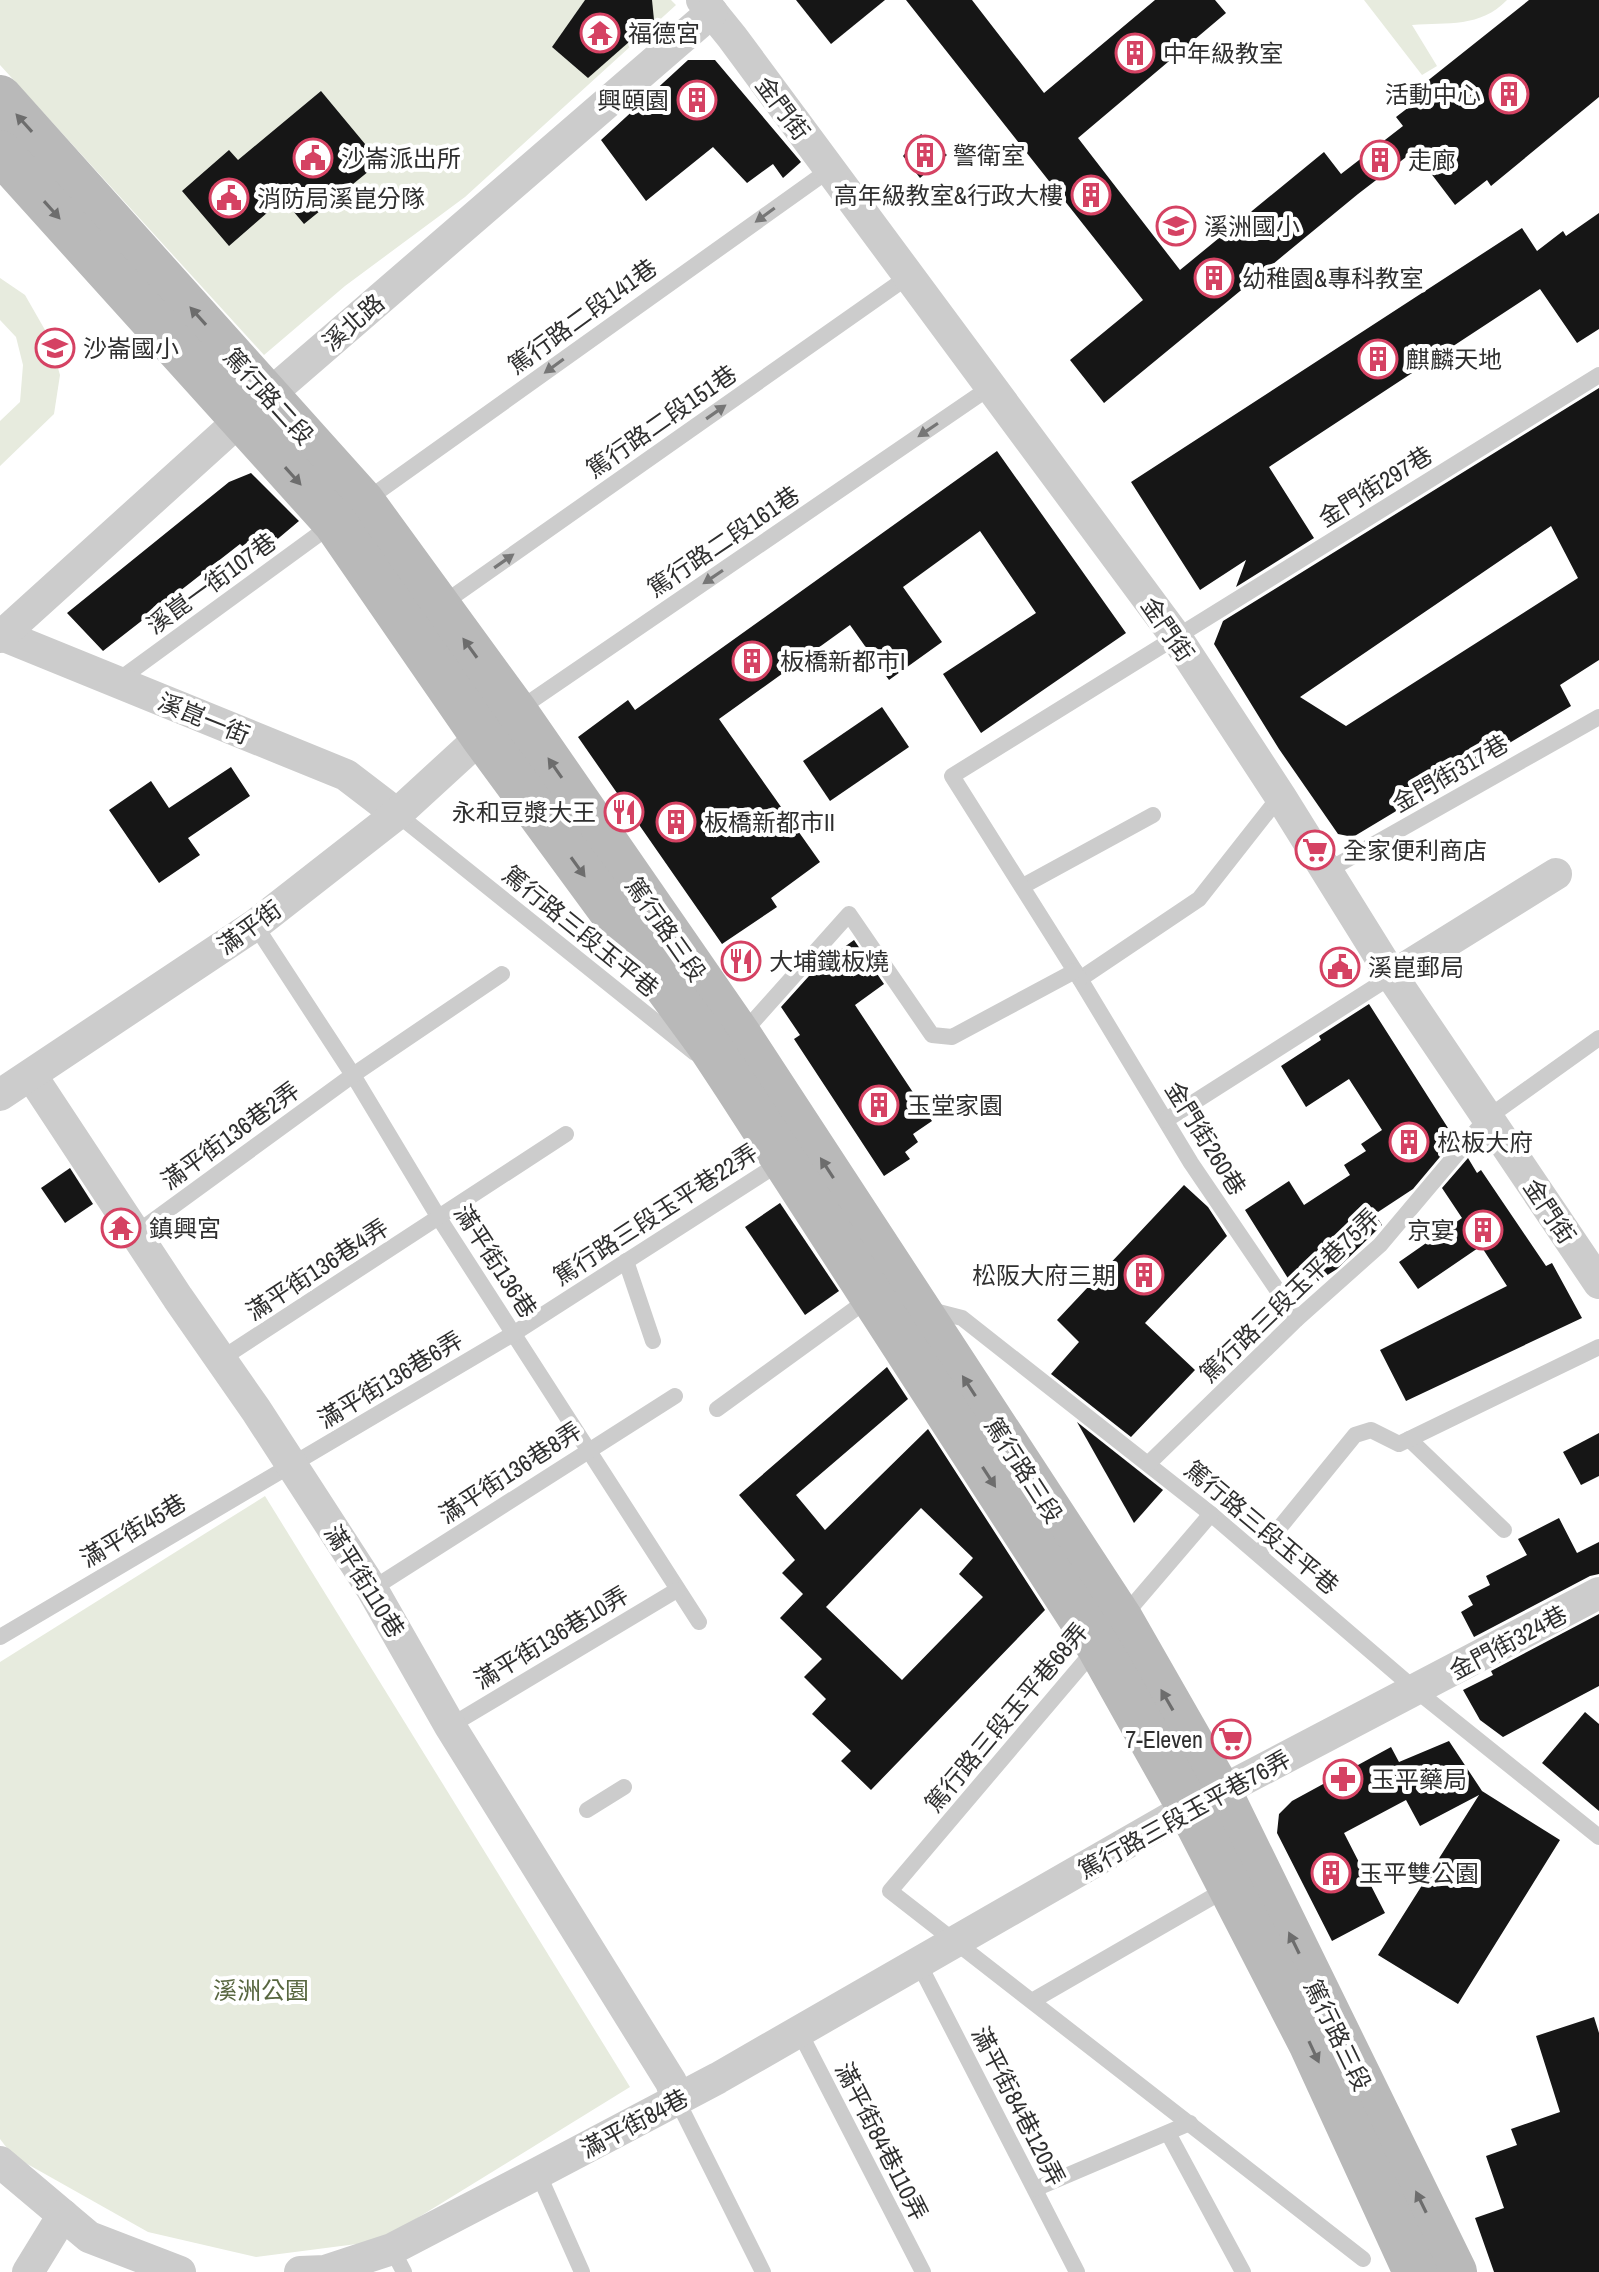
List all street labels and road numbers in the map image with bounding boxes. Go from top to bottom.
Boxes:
street label: 金門街 [749,70,817,146]
street label: 篤行路二段141巷 [501,251,663,381]
street label: 溪北路 [315,286,391,358]
street label: 篤行路二段 [217,341,321,451]
street label: 篤行路二段151巷 [579,357,743,485]
street label: 金門街297巷 [1312,438,1438,534]
street label: 篤行路二段161巷 [641,478,805,604]
street label: 溪崑一街107巷 [140,525,282,641]
street label: 金門街 [1134,590,1202,668]
street label: 溪崑一街 [154,685,254,751]
street label: 金門街317巷 [1386,727,1514,819]
street label: 篤行路三段玉平巷 [496,858,666,1004]
street label: 篤行路三段 [618,871,714,987]
street label: 滿平街 [210,893,288,961]
street label: 滿平街136巷2弄 [154,1074,306,1196]
street label: 金門街260巷 [1158,1075,1254,1201]
street label: 篤行路三段玉平巷22弄 [547,1136,763,1292]
street label: 金門街 [1517,1172,1583,1250]
street label: 滿平街136巷 [447,1198,545,1324]
street label: 篤行路三段玉平巷75弄 [1192,1201,1386,1389]
street label: 滿平街136巷4弄 [240,1211,394,1327]
street label: 滿平街136巷6弄 [312,1323,468,1435]
street label: 篤行路三段 [978,1411,1070,1529]
street label: 滿平街136巷8弄 [433,1414,587,1530]
street label: 篤行路三段玉平巷 [1178,1453,1346,1601]
street label: 滿平街45巷 [74,1486,192,1574]
street label: 滿平街110巷 [318,1518,412,1644]
street label: 滿平街136巷10弄 [468,1578,634,1696]
street label: 金門街324巷 [1444,1598,1572,1686]
street label: 篤行路三段玉平巷68弄 [917,1616,1095,1818]
street label: 篤行路三段玉平巷76弄 [1072,1742,1296,1886]
street label: 篤行路三段 [1297,1974,1379,2096]
street label: 滿平街84巷120弄 [965,2021,1073,2191]
street label: 滿平街84巷110弄 [828,2057,936,2225]
street label: 滿平街84巷 [574,2081,694,2165]

